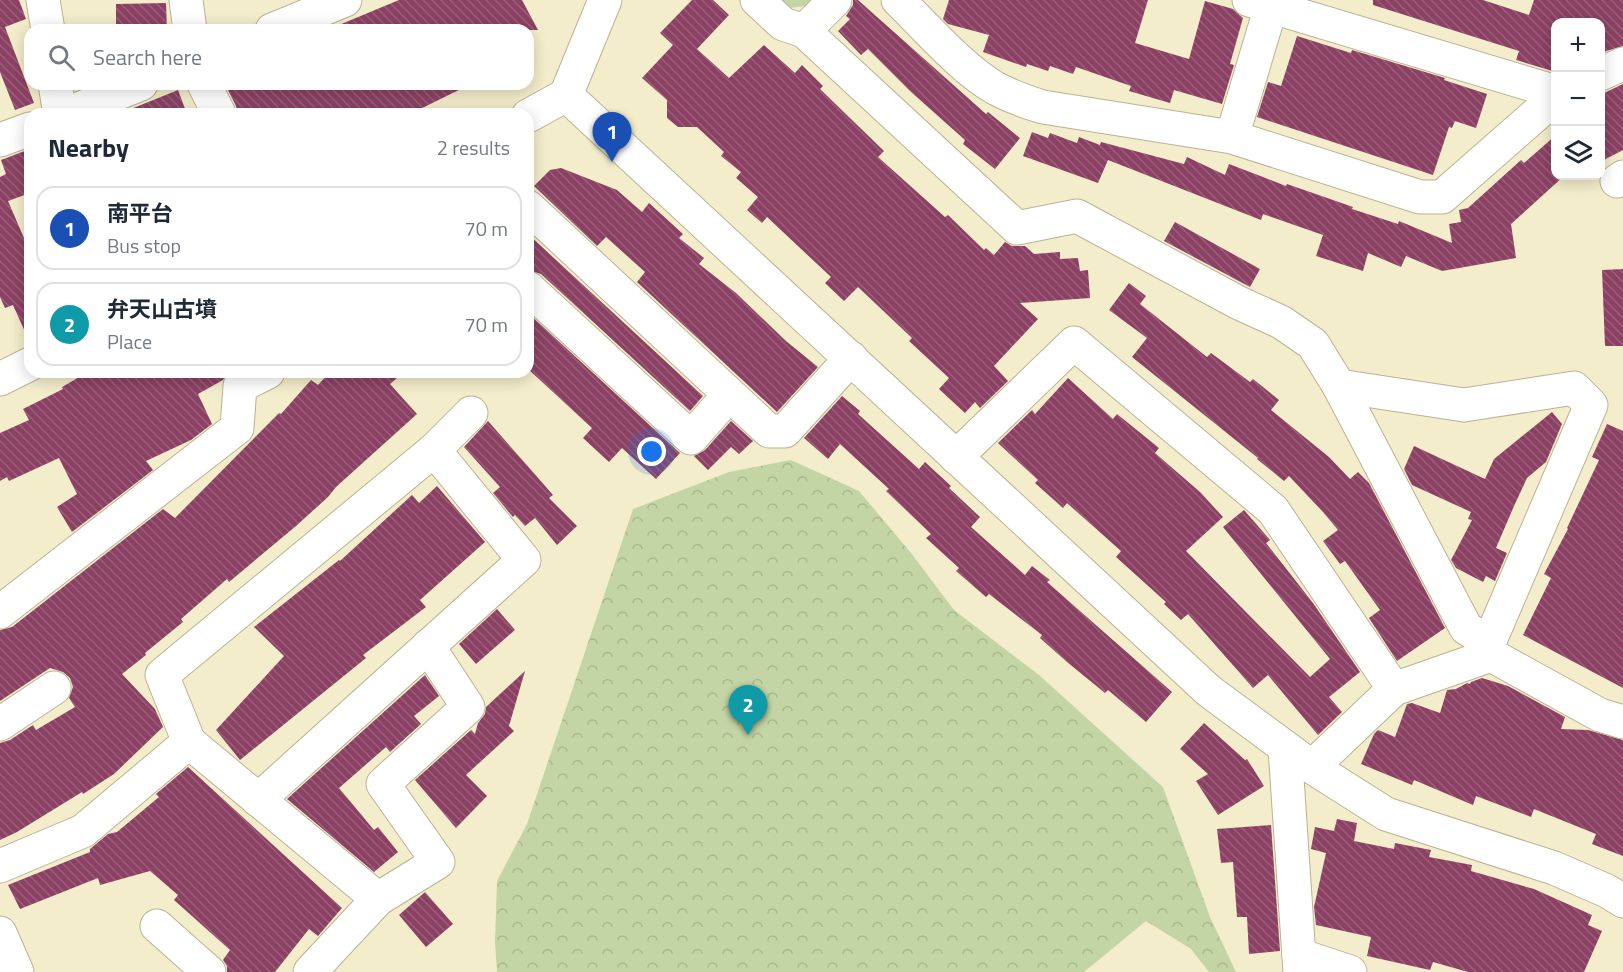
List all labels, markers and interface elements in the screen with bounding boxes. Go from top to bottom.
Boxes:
map controls [1551,18,1605,180]
button: + [1551,18,1605,72]
search box [24,24,534,90]
text: Search here [93,40,202,74]
icon: search [45,41,78,74]
button: − [1551,72,1605,126]
pin: 1 [592,112,632,162]
button: layers [1551,126,1605,180]
text: Nearby [48,128,129,167]
text: 2 results [437,132,510,163]
text: 南平台 [107,196,173,230]
text: 1 [64,213,75,244]
text: 70 m [464,213,508,244]
text: Bus stop [107,230,181,261]
text: 弁天山古墳 [107,292,217,326]
text: 2 [64,309,75,340]
text: 70 m [464,309,508,340]
text: Place [107,326,152,357]
your location [637,437,666,466]
pin: 2 [728,686,768,735]

